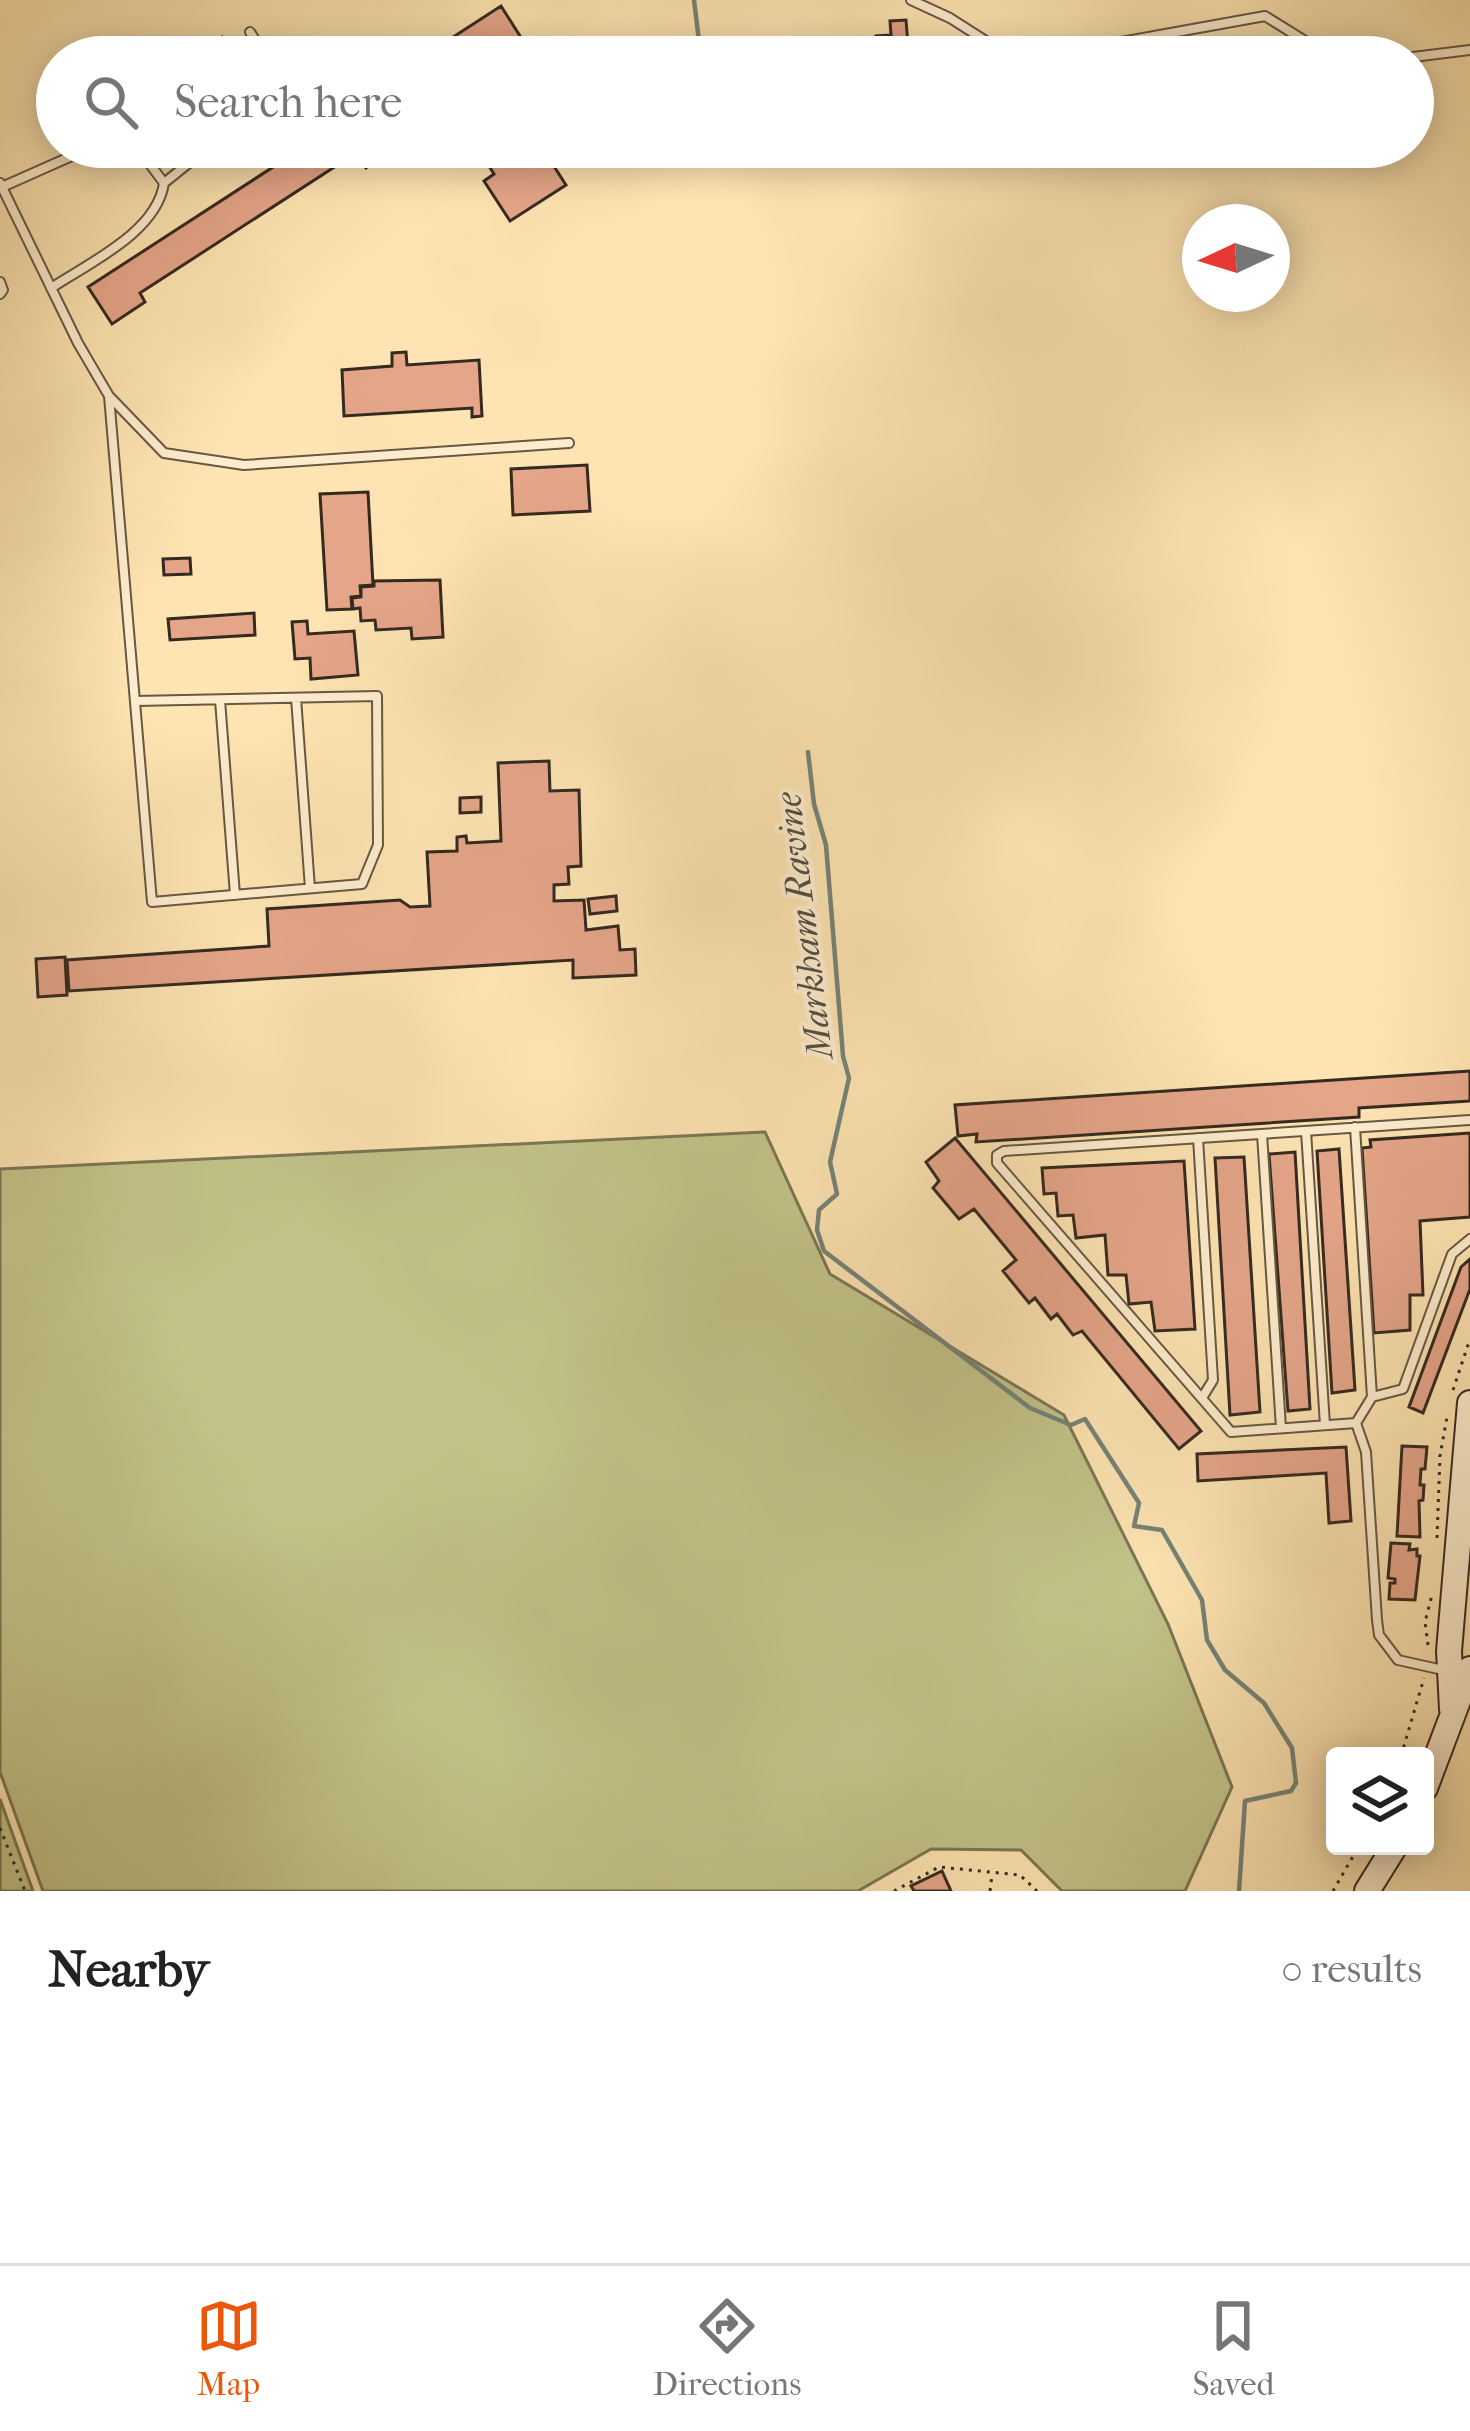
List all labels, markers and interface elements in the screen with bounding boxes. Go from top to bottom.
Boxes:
search box [36,36,1434,168]
icon: search [78,69,144,135]
text: Search here [174,76,402,129]
north arrow [1182,204,1290,312]
water label: Markham Ravine [767,789,842,1065]
map controls [1326,1747,1434,1855]
button: layers [1326,1747,1434,1855]
text: Nearby [48,1939,209,1999]
text: 0 results [1281,1946,1422,1992]
tab: Map [196,2293,262,2404]
tab: Directions [653,2293,801,2404]
tab: Saved [1193,2293,1274,2404]

